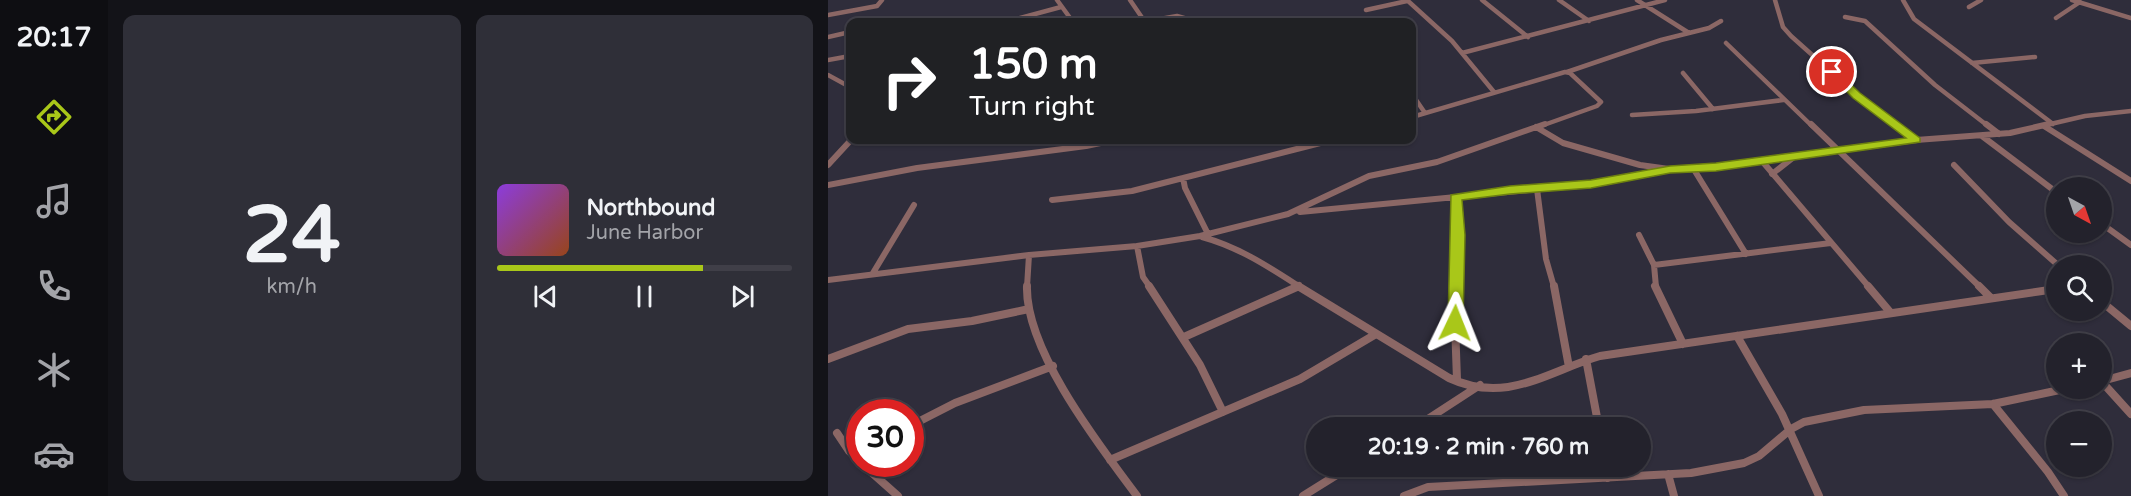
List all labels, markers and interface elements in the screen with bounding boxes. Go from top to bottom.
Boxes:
text: 20:17 [17,21,91,54]
text: 150 m [969,39,1098,90]
icon: right [870,42,948,120]
pin [1806,46,1857,97]
icon: arrive [1815,55,1848,88]
text: Turn right [969,90,1095,123]
icon: directions [33,96,75,138]
north arrow [2046,177,2112,243]
map controls [2046,177,2112,477]
icon: music [33,180,75,222]
text: 24 [243,189,341,283]
text: Northbound [587,195,715,221]
text: June Harbor [587,221,703,245]
button: search [2046,255,2112,321]
icon: phone [33,265,75,307]
text: km/h [267,275,317,299]
icon: previous [529,280,562,313]
icon: pause [628,280,661,313]
icon: next [726,280,759,313]
position arrow [1423,291,1487,355]
button: + [2046,333,2112,399]
icon: climate [33,349,75,391]
speed limit sign: 30 [846,399,924,477]
button: − [2046,411,2112,477]
icon: car [33,433,75,475]
text: 20:19 · 2 min · 760 m [1368,434,1589,460]

